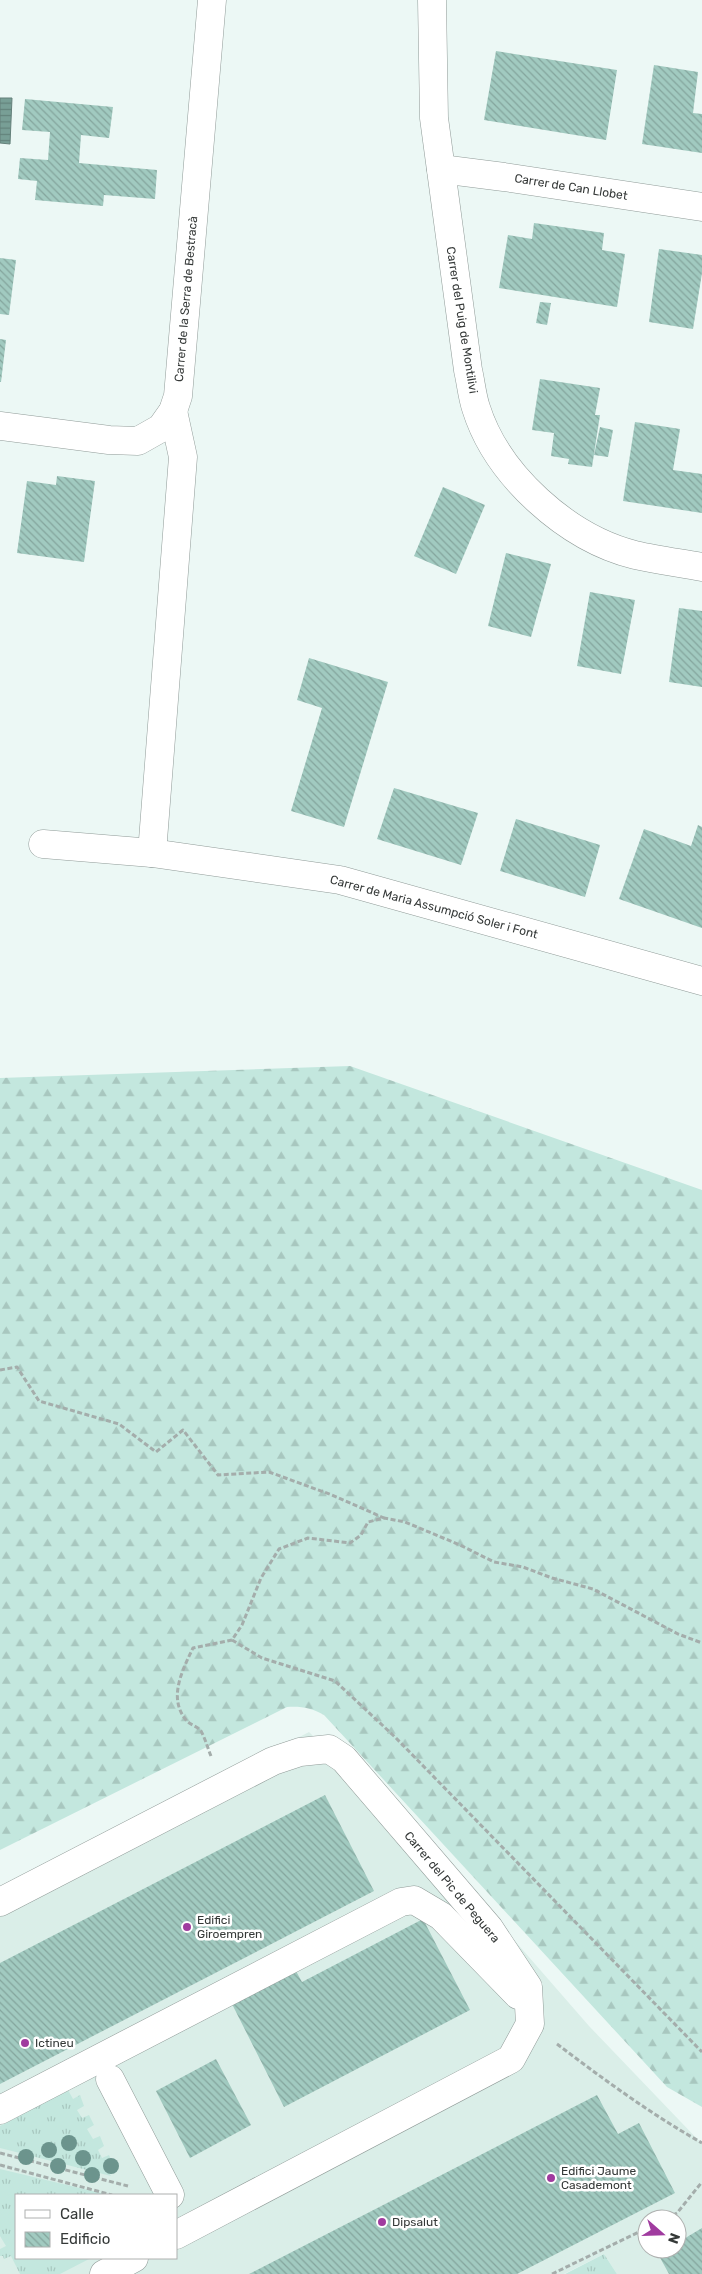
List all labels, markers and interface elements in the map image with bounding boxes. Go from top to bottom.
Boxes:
street label: Carrer de Can Llobet [513,171,629,203]
street label: Carrer de la Serra de Bestracà [172,216,200,382]
street label: Carrer del Puig de Montilivi [443,246,481,395]
street label: Carrer de Maria Assumpció Soler i Font [329,872,540,942]
street label: Carrer del Pic de Peguera [401,1829,503,1945]
place label: Edifici Giroempren [197,1913,262,1941]
marker: Edifici Giroempren [181,1921,193,1933]
place label: Ictineu [35,2036,74,2050]
marker: Ictineu [19,2037,31,2049]
place label: Edifici Jaume Casademont [561,2164,636,2192]
marker: Edifici Jaume Casademont [545,2172,557,2184]
legend [15,2194,178,2259]
text: Calle [60,2205,94,2223]
north arrow [637,2209,687,2259]
place label: Dipsalut [392,2215,438,2229]
marker: Dipsalut [376,2216,388,2228]
text: Edificio [60,2230,110,2248]
text: N [664,2231,683,2246]

